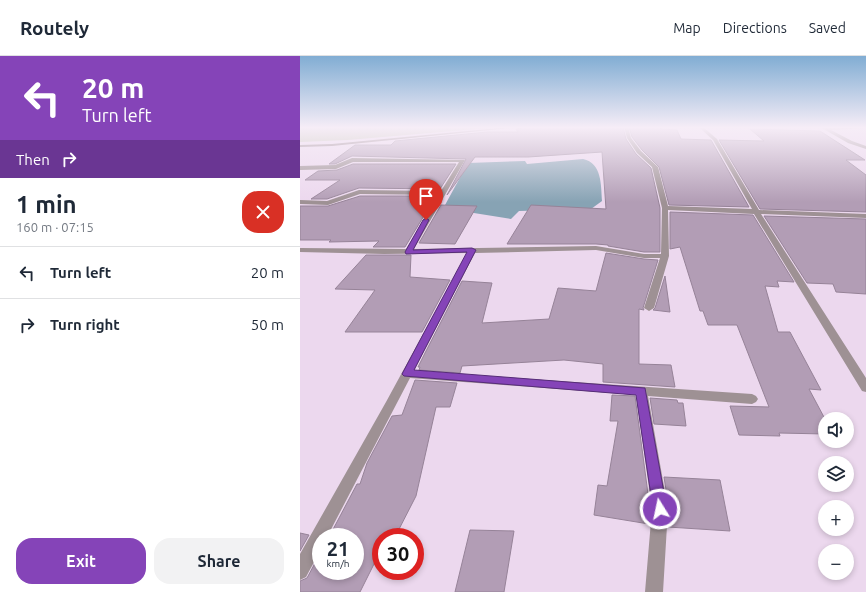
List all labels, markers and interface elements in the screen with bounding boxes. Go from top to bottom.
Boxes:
text: Routely [20,17,89,39]
text: Map [673,20,701,36]
text: Directions [723,20,787,36]
text: Saved [809,20,846,36]
icon: left [16,72,68,124]
text: 20 m [82,72,144,103]
text: Turn left [82,105,152,125]
icon: right [58,148,80,170]
text: Then [16,151,50,168]
pin [409,179,443,220]
icon: arrive [415,185,437,207]
text: 1 min [16,191,77,218]
button: close [242,191,284,233]
text: 160 m · 07:15 [16,220,94,234]
icon: left [16,262,38,284]
text: Turn left [50,264,111,281]
text: 20 m [251,264,284,281]
icon: right [16,314,38,336]
text: Turn right [50,316,120,333]
text: 50 m [251,316,284,333]
map controls [818,412,854,580]
button: sound [818,412,854,448]
button: layers [818,456,854,492]
position arrow [639,488,681,530]
button: + [818,500,854,536]
speed limit sign: 30 [372,528,424,580]
text: 21 [327,537,349,560]
button: Exit [16,538,146,584]
button: Share [154,538,284,584]
button: − [818,544,854,580]
text: km/h [326,558,350,569]

